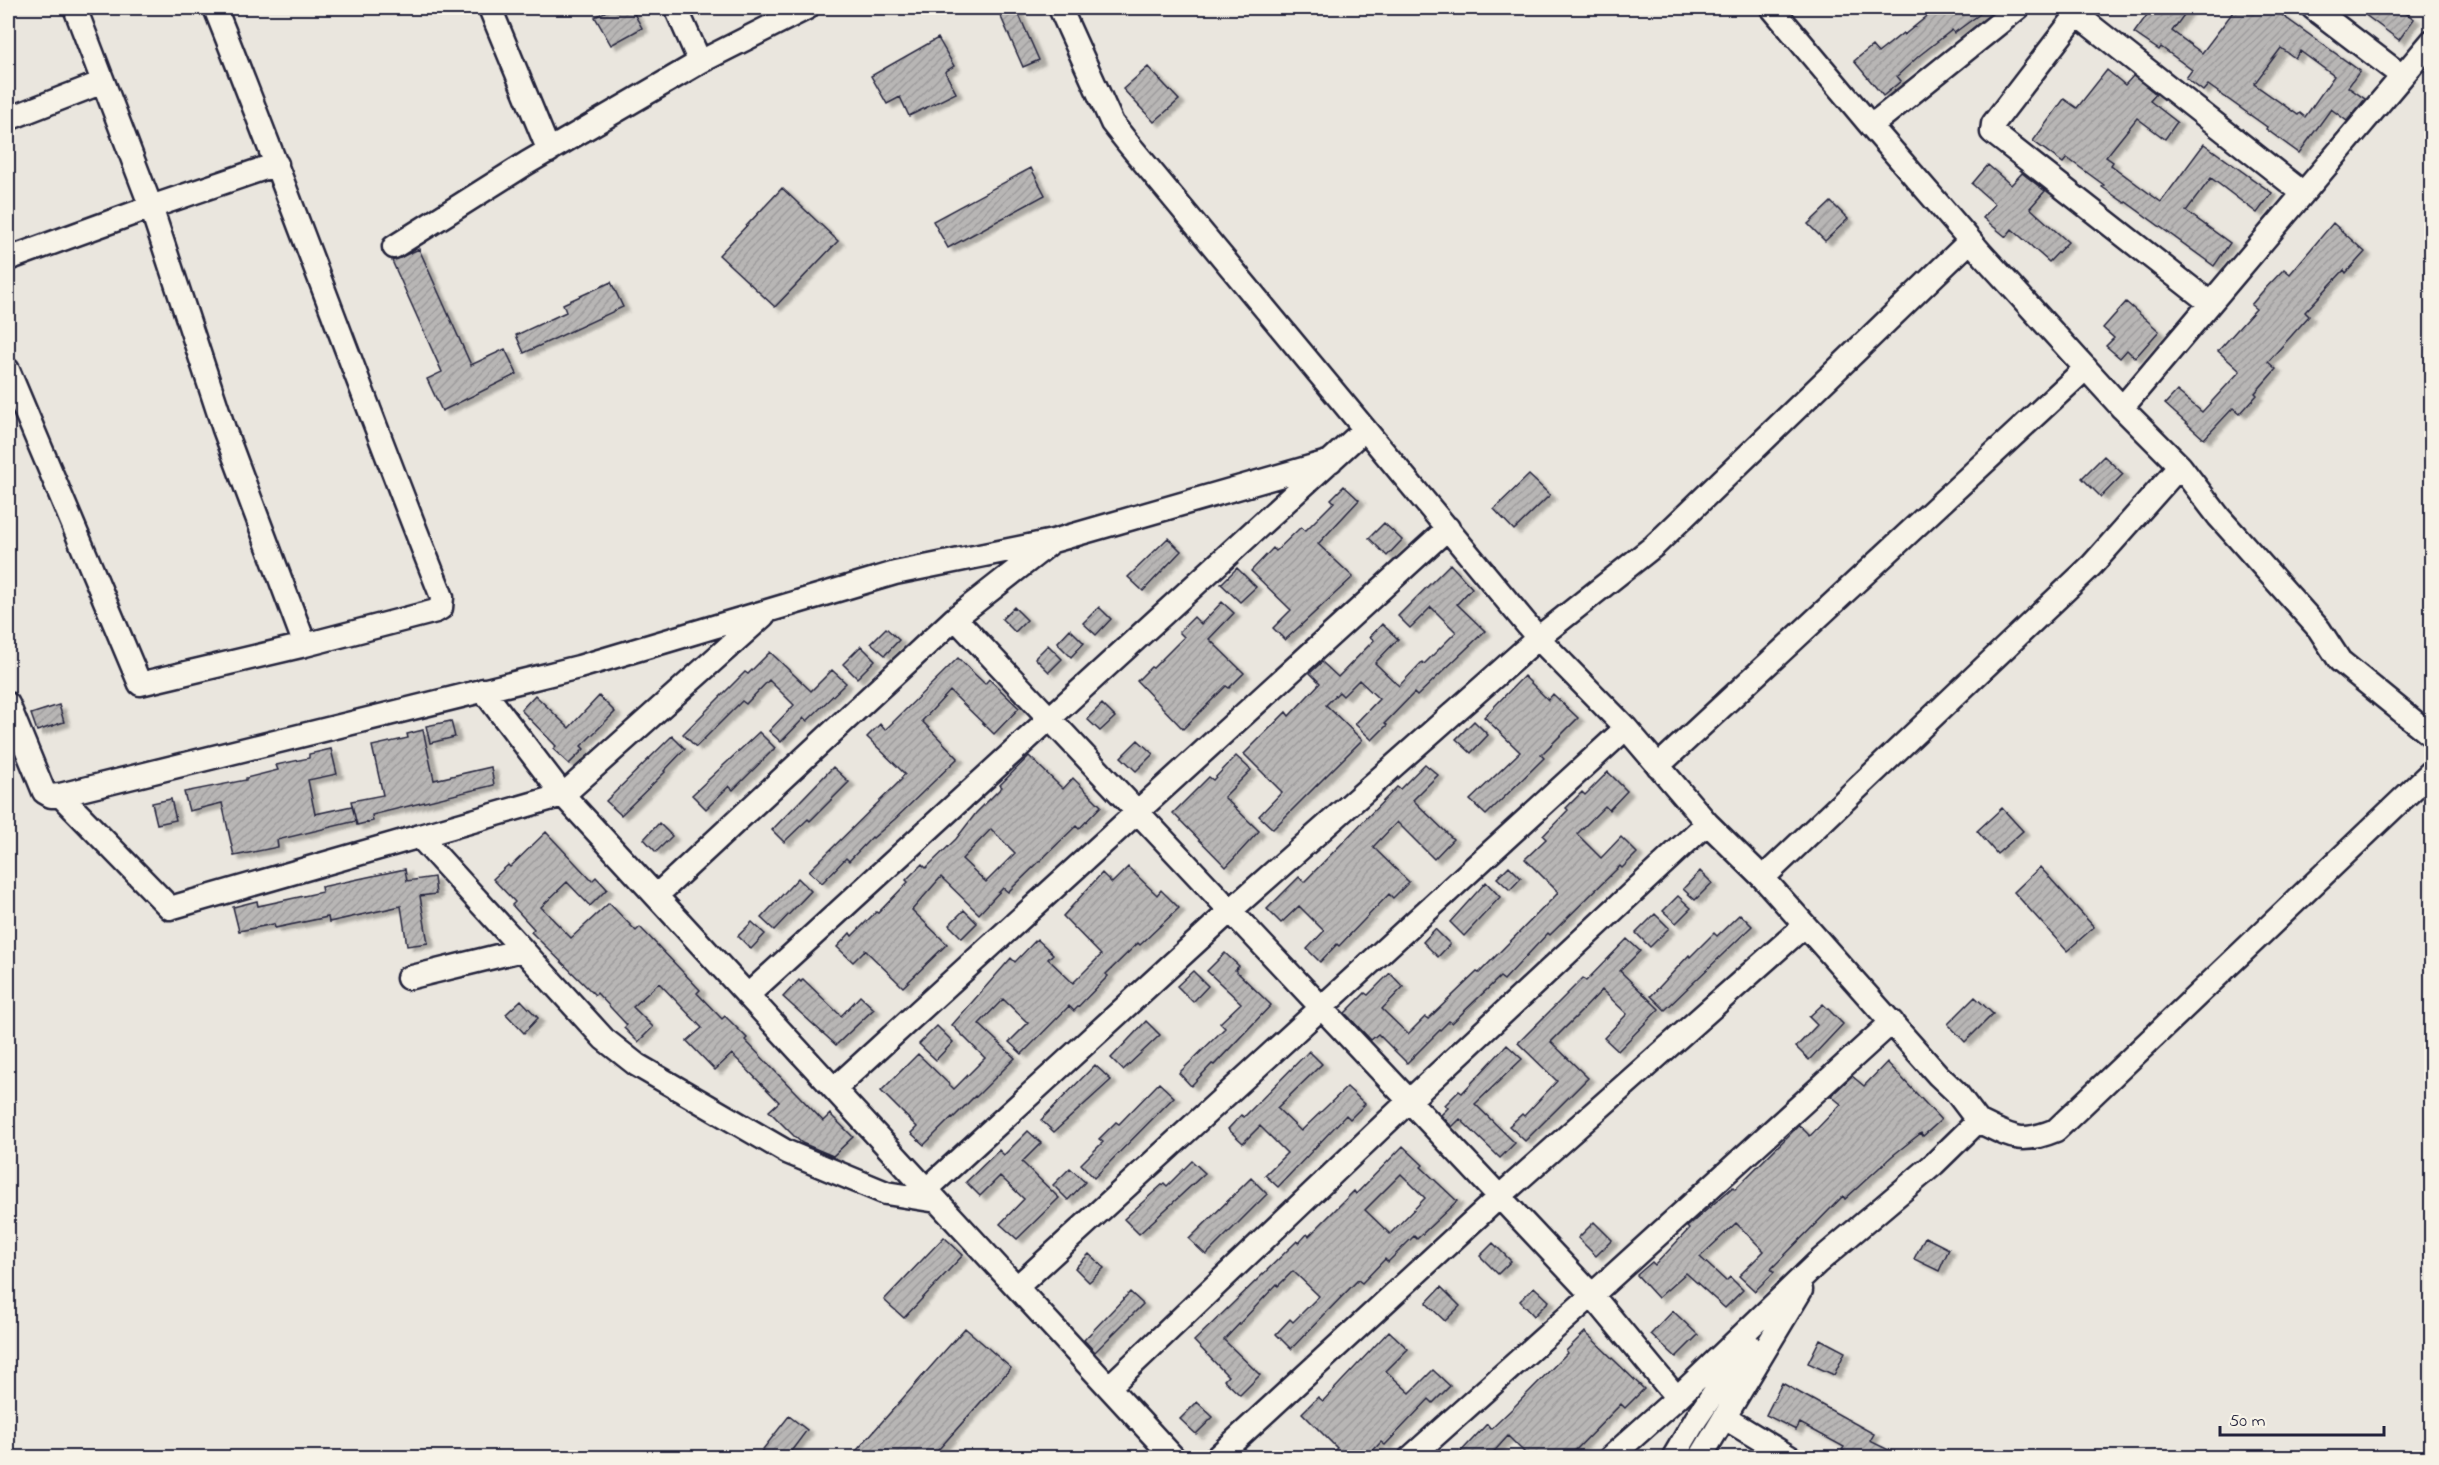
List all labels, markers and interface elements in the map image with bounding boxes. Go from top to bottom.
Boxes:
scale bar [2220,1399,2384,1437]
text: 50 m [2229,1409,2266,1435]

